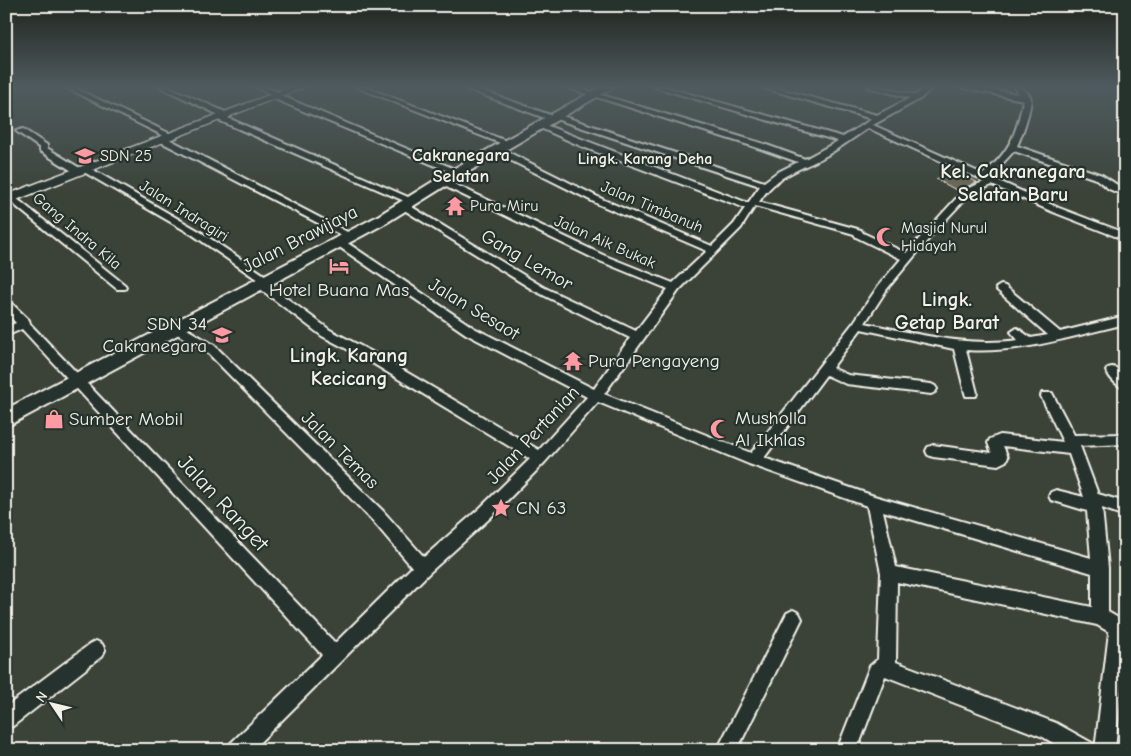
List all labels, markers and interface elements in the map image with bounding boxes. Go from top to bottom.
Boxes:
school or university icon: SDN 25 [74,145,96,167]
district label: Cakranegara Selatan [412,145,510,187]
place label: SDN 25 [100,147,152,165]
district label: Lingk. Karang Deha [578,150,712,168]
district label: Kel. Cakranegara Selatan Baru [940,160,1086,206]
street label: Jalan Indragiri [136,176,232,246]
street label: Jalan Timbanuh [598,177,706,237]
street label: Gang Indra Kila [29,189,125,273]
temple icon: Pura Miru [444,195,466,217]
place label: Pura Miru [470,197,538,215]
street label: Jalan Brawijaya [239,201,361,277]
street label: Jalan Aik Bukak [552,212,659,272]
place label: Masjid Nurul Hidayah [901,219,987,255]
street label: Gang Lemor [477,225,577,295]
mosque icon: Masjid Nurul Hidayah [875,226,897,248]
hotel icon: Hotel Buana Mas [328,255,350,277]
street label: Jalan Sesaot [424,273,524,345]
place label: Hotel Buana Mas [269,279,409,301]
district label: Lingk. Getap Barat [895,288,1000,334]
place label: SDN 34 Cakranegara [102,313,207,357]
school or university icon: SDN 34 Cakranegara [211,324,233,346]
district label: Lingk. Karang Kecicang [290,344,408,390]
temple icon: Pura Pengayeng [562,350,584,372]
place label: Pura Pengayeng [588,350,720,372]
street label: Jalan Pertanian [482,381,584,489]
street label: Jalan Temas [297,407,383,493]
place label: Musholla Al Ikhlas [735,407,807,451]
shop icon: Sumber Mobil [43,408,65,430]
place label: Sumber Mobil [69,408,183,430]
mosque icon: Musholla Al Ikhlas [709,418,731,440]
street label: Jalan Ranget [172,449,275,557]
place icon: CN 63 [490,497,512,519]
place label: CN 63 [516,497,566,519]
north arrow [28,678,78,728]
text: N [32,688,51,705]

